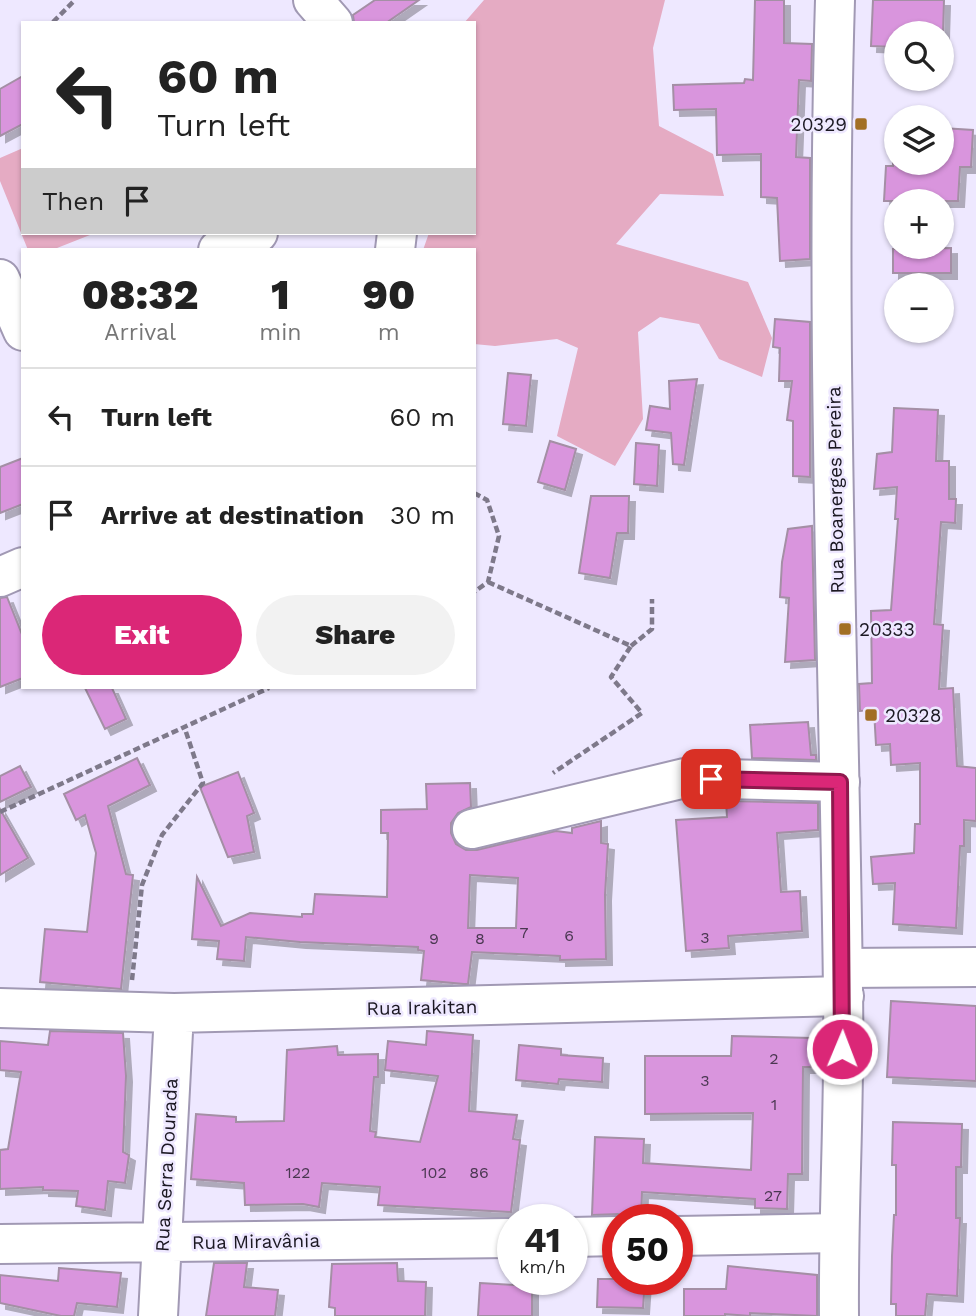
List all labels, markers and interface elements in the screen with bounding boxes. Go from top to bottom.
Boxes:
map controls [884,21,954,343]
button: search [884,21,954,91]
text: 60 m [157,47,279,105]
icon: left [42,49,133,140]
button: layers [884,105,954,175]
text: Turn left [157,106,290,144]
place label: 20329 [791,113,847,136]
marker: 20329 [853,116,869,132]
icon: arrive [118,182,156,220]
text: Then [42,186,104,216]
button: + [884,189,954,259]
text: 08:32 [82,270,199,319]
text: 1 [271,270,290,319]
text: 90 [362,270,415,319]
button: − [884,273,954,343]
text: Arrival [104,319,176,346]
text: min [259,319,302,346]
text: m [378,319,400,346]
street label: Rua Boanerges Pereira [822,386,849,594]
icon: left [42,398,80,436]
text: Turn left [101,402,212,432]
text: 60 m [389,402,455,432]
icon: arrive [42,496,80,534]
text: Arrive at destination [101,500,364,530]
text: 30 m [390,500,455,530]
button: Exit [42,595,242,675]
button: Share [256,595,455,675]
place label: 20333 [859,618,915,641]
marker: 20333 [837,621,853,637]
place label: 20328 [885,704,941,727]
marker: 20328 [863,707,879,723]
pin [681,749,741,809]
icon: arrive [692,760,730,798]
house number: 7 [520,923,529,942]
house number: 6 [564,926,574,945]
house number: 3 [700,928,710,947]
house number: 9 [429,929,439,948]
house number: 8 [475,929,485,948]
street label: Rua Irakitan [366,995,478,1020]
position arrow [805,1012,879,1086]
house number: 2 [769,1049,779,1068]
house number: 3 [700,1071,710,1090]
street label: Rua Serra Dourada [150,1077,183,1252]
house number: 1 [771,1095,777,1114]
house number: 122 [286,1163,310,1182]
house number: 102 [421,1163,447,1182]
house number: 86 [469,1163,489,1182]
house number: 27 [764,1186,782,1205]
speed limit sign: 50 [602,1204,693,1295]
text: 41 [524,1219,561,1261]
street label: Rua Miravânia [192,1229,320,1254]
text: km/h [519,1256,566,1277]

